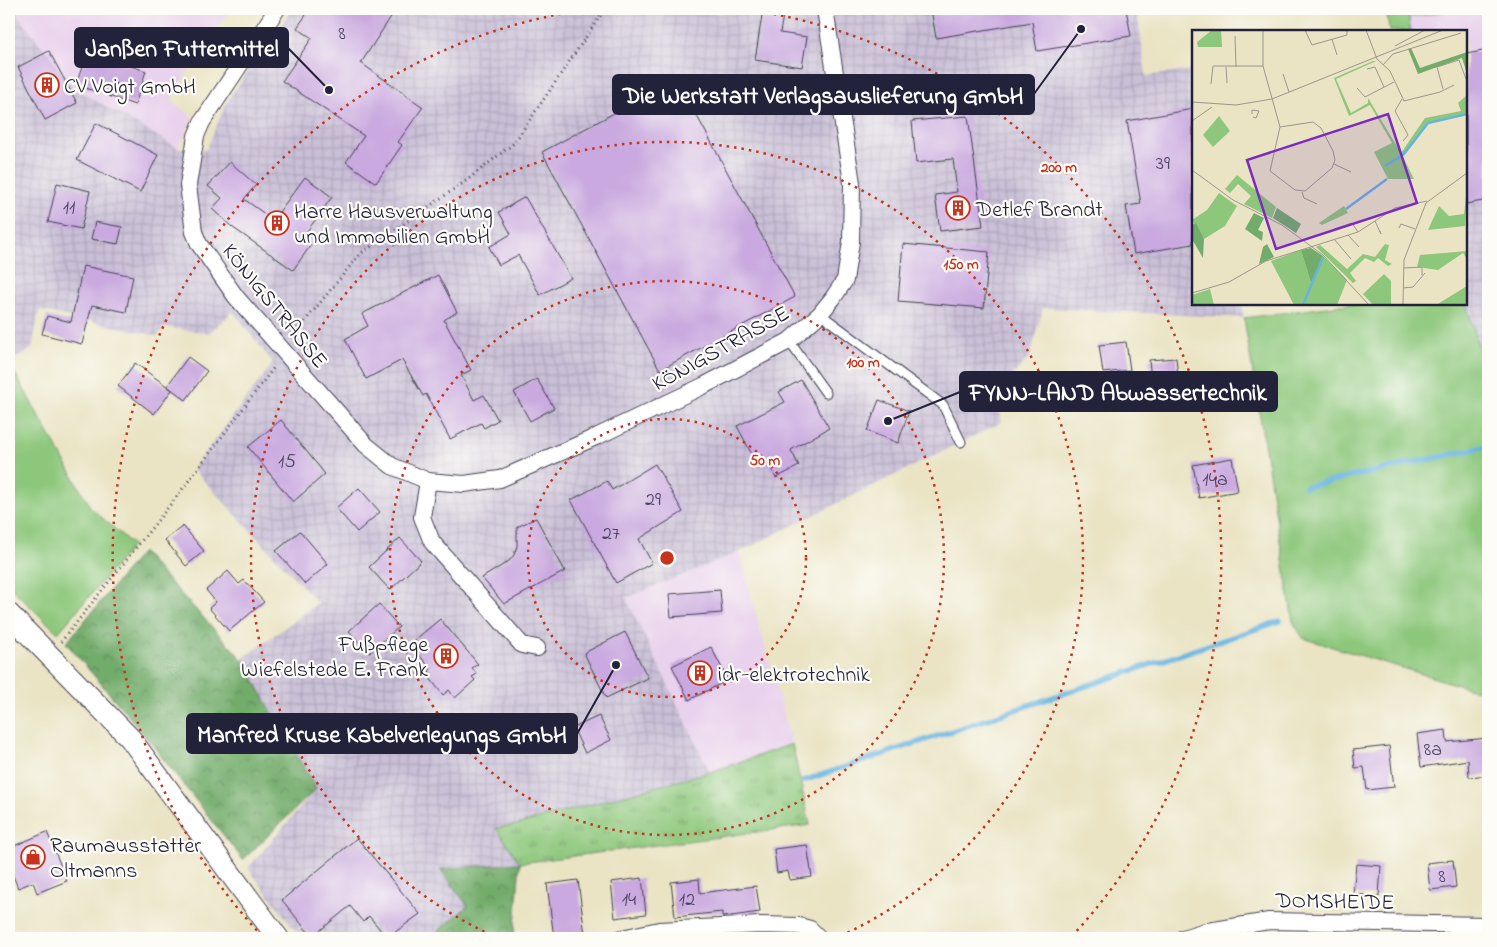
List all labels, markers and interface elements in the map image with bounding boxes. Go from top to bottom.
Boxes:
house number: 8 [338,20,346,49]
callout: Janßen Futtermittel [75,28,288,67]
inset map [1192,30,1467,305]
text: Janßen Futtermittel [85,33,279,68]
building icon: CV Voigt GmbH [34,72,60,98]
place label: CV Voigt GmbH [64,72,196,105]
callout: Die Werkstatt Verlagsauslieferung GmbH [613,75,1034,114]
text: Die Werkstatt Verlagsauslieferung GmbH [622,80,1023,116]
house number: 39 [1156,150,1170,179]
text: 200 m [1040,157,1077,179]
house number: 11 [63,194,75,223]
building icon: Detlef Brandt [945,195,971,221]
place label: Detlef Brandt [975,195,1103,227]
place label: Harre Hausverwaltung und Immobilien GmbH [294,197,493,254]
building icon: Harre Hausverwaltung und Immobilien GmbH [264,210,290,236]
street label: KÖNIGSTRASSE [213,237,334,376]
text: 150 m [943,254,979,276]
street label: KÖNIGSTRASSE [647,299,796,401]
text: 100 m [846,352,880,374]
callout: FYNN-LAND Abwassertechnik [960,372,1277,411]
text: FYNN-LAND Abwassertechnik [968,377,1267,412]
house number: 15 [278,448,296,477]
text: 50 m [750,450,781,472]
house number: 14a [1202,466,1228,495]
house number: 29 [645,486,661,515]
house number: 27 [602,520,620,549]
centre of rings [658,549,676,567]
place label: Fußpflege Wiefelstede E. Frank [241,630,428,687]
building icon: Fußpflege Wiefelstede E. Frank [433,643,459,669]
building icon: idr-elektrotechnik [687,660,713,686]
place label: idr-elektrotechnik [718,660,870,692]
callout: Manfred Kruse Kabelverlegungs GmbH [187,714,577,753]
text: Manfred Kruse Kabelverlegungs GmbH [197,719,567,755]
house number: 8a [1424,736,1442,765]
place label: Raumausstatter Oltmanns [50,831,201,888]
shop icon: Raumausstatter Oltmanns [20,844,46,870]
house number: 8 [1438,863,1446,892]
house number: 14 [622,886,636,915]
house number: 12 [679,886,695,915]
street label: DOMSHEIDE [1274,886,1395,920]

